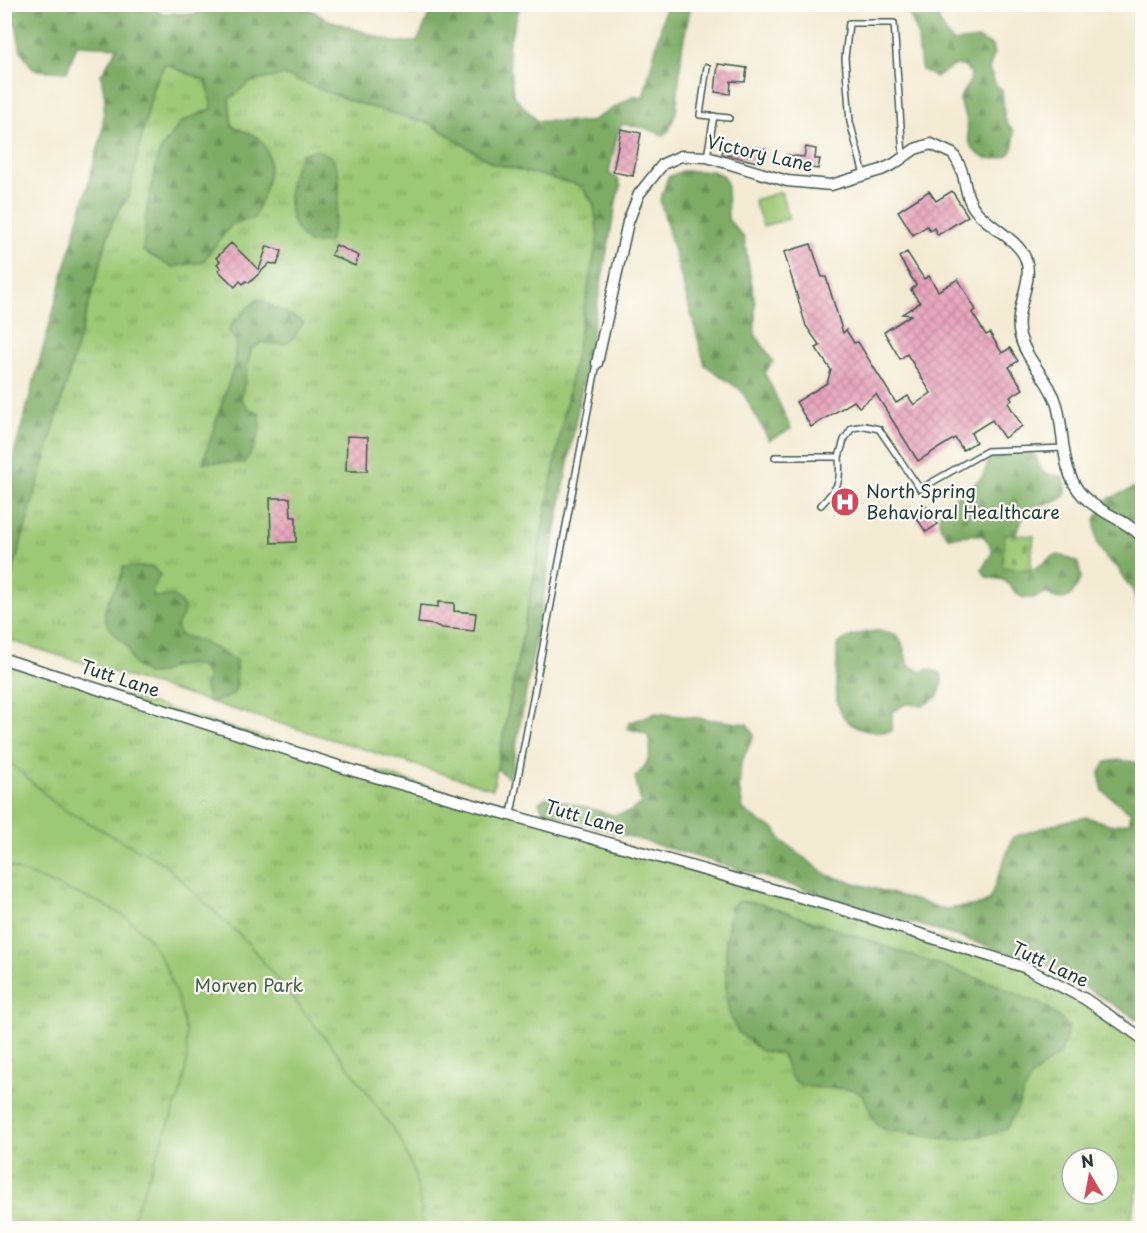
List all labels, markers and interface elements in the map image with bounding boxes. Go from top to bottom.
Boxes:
street label: Victory Lane [704,127,816,178]
place label: North Spring Behavioral Healthcare [866,477,1060,525]
hospital icon: North Spring Behavioral Healthcare [829,486,861,518]
street label: Tutt Lane [77,652,164,703]
street label: Tutt Lane [542,792,629,841]
street label: Tutt Lane [1008,934,1094,993]
park label: Morven Park [195,971,304,998]
north arrow [1060,1146,1120,1206]
text: N [1079,1147,1096,1173]

